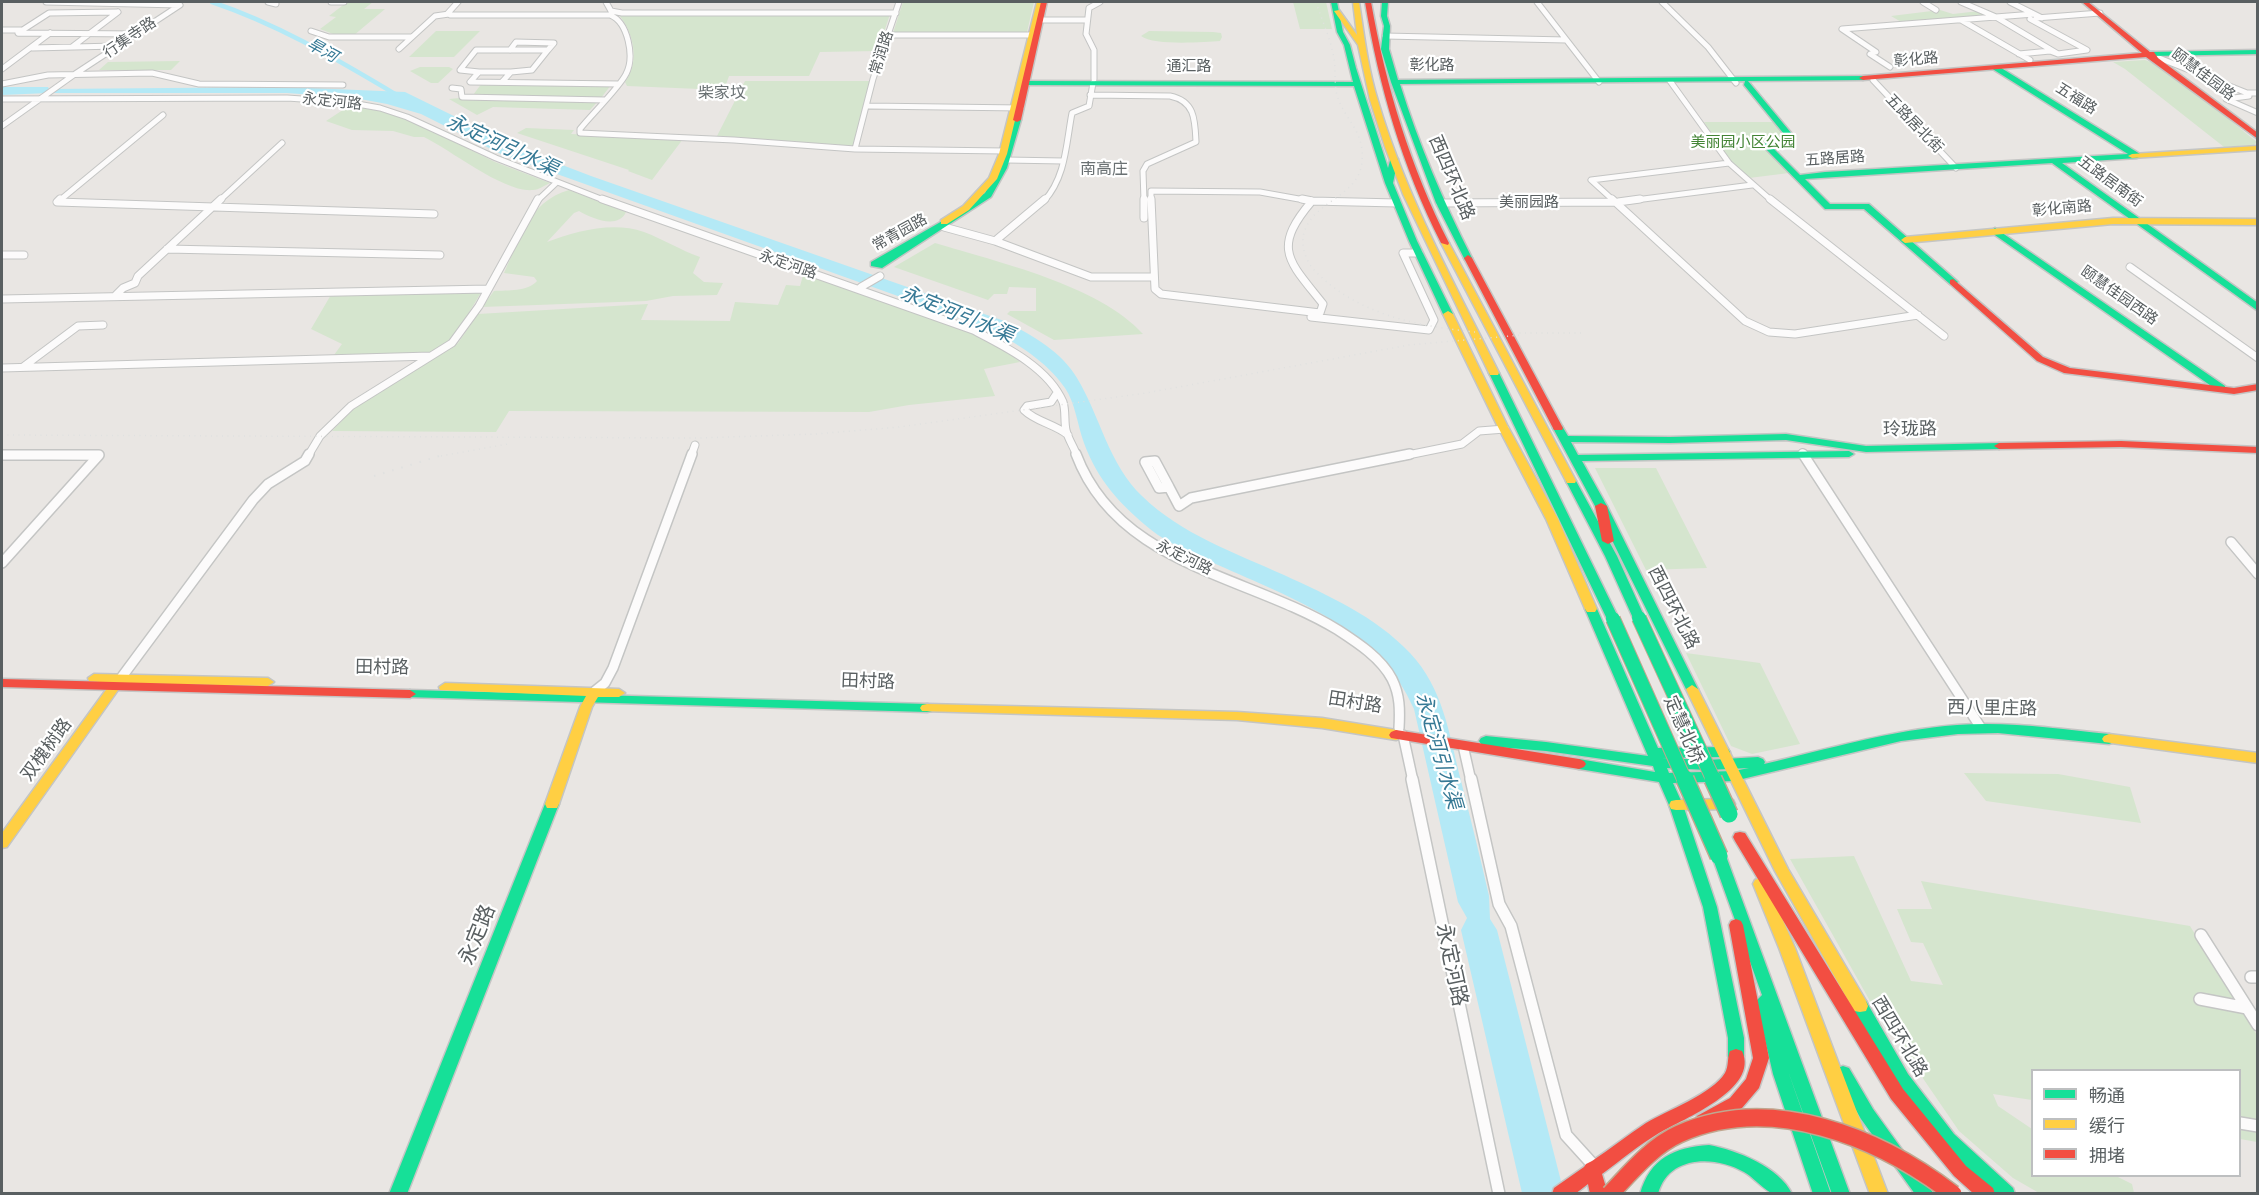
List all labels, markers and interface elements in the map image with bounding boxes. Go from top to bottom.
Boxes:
street label: 行集寺路 [100,14,160,62]
street label: 常润路 [866,29,898,77]
water label: 旱河 [303,35,341,67]
street label: 颐慧佳园路 [2168,45,2238,105]
street label: 彰化路 [1893,49,1939,71]
street label: 彰化路 [1410,57,1454,75]
street label: 通汇路 [1167,58,1211,76]
street label: 五福路 [2052,79,2100,119]
district label: 柴家坟 [698,84,746,104]
street label: 永定河路 [301,90,363,114]
street label: 五路居北街 [1881,91,1947,157]
water label: 永定河引水渠 [443,110,561,182]
street label: 西四环北路 [1423,132,1479,224]
park label: 美丽园小区公园 [1691,134,1795,152]
street label: 五路居路 [1804,148,1866,170]
street label: 五路居南街 [2074,153,2146,211]
district label: 南高庄 [1080,160,1128,180]
street label: 美丽园路 [1499,194,1559,212]
street label: 彰化南路 [2031,197,2093,221]
street label: 常青园路 [869,211,931,255]
street label: 永定河路 [757,247,819,283]
street label: 颐慧佳园西路 [2077,263,2161,329]
water label: 永定河引水渠 [897,281,1017,349]
street label: 玲珑路 [1883,419,1937,441]
street label: 永定河路 [1153,537,1215,579]
street label: 西四环北路 [1643,563,1703,653]
street label: 田村路 [355,657,409,679]
street label: 田村路 [841,670,895,694]
street label: 田村路 [1327,688,1383,718]
water label: 永定河引水渠 [1410,690,1466,812]
street label: 定慧北桥 [1658,693,1708,767]
street label: 西八里庄路 [1947,697,2037,721]
street label: 双槐树路 [17,715,77,785]
street label: 永定路 [455,901,501,969]
street label: 永定河路 [1430,921,1472,1009]
street label: 西四环北路 [1867,993,1931,1081]
legend [2031,1069,2241,1177]
text: 畅通 [2089,1084,2125,1107]
text: 缓行 [2089,1114,2125,1137]
text: 拥堵 [2089,1144,2125,1167]

